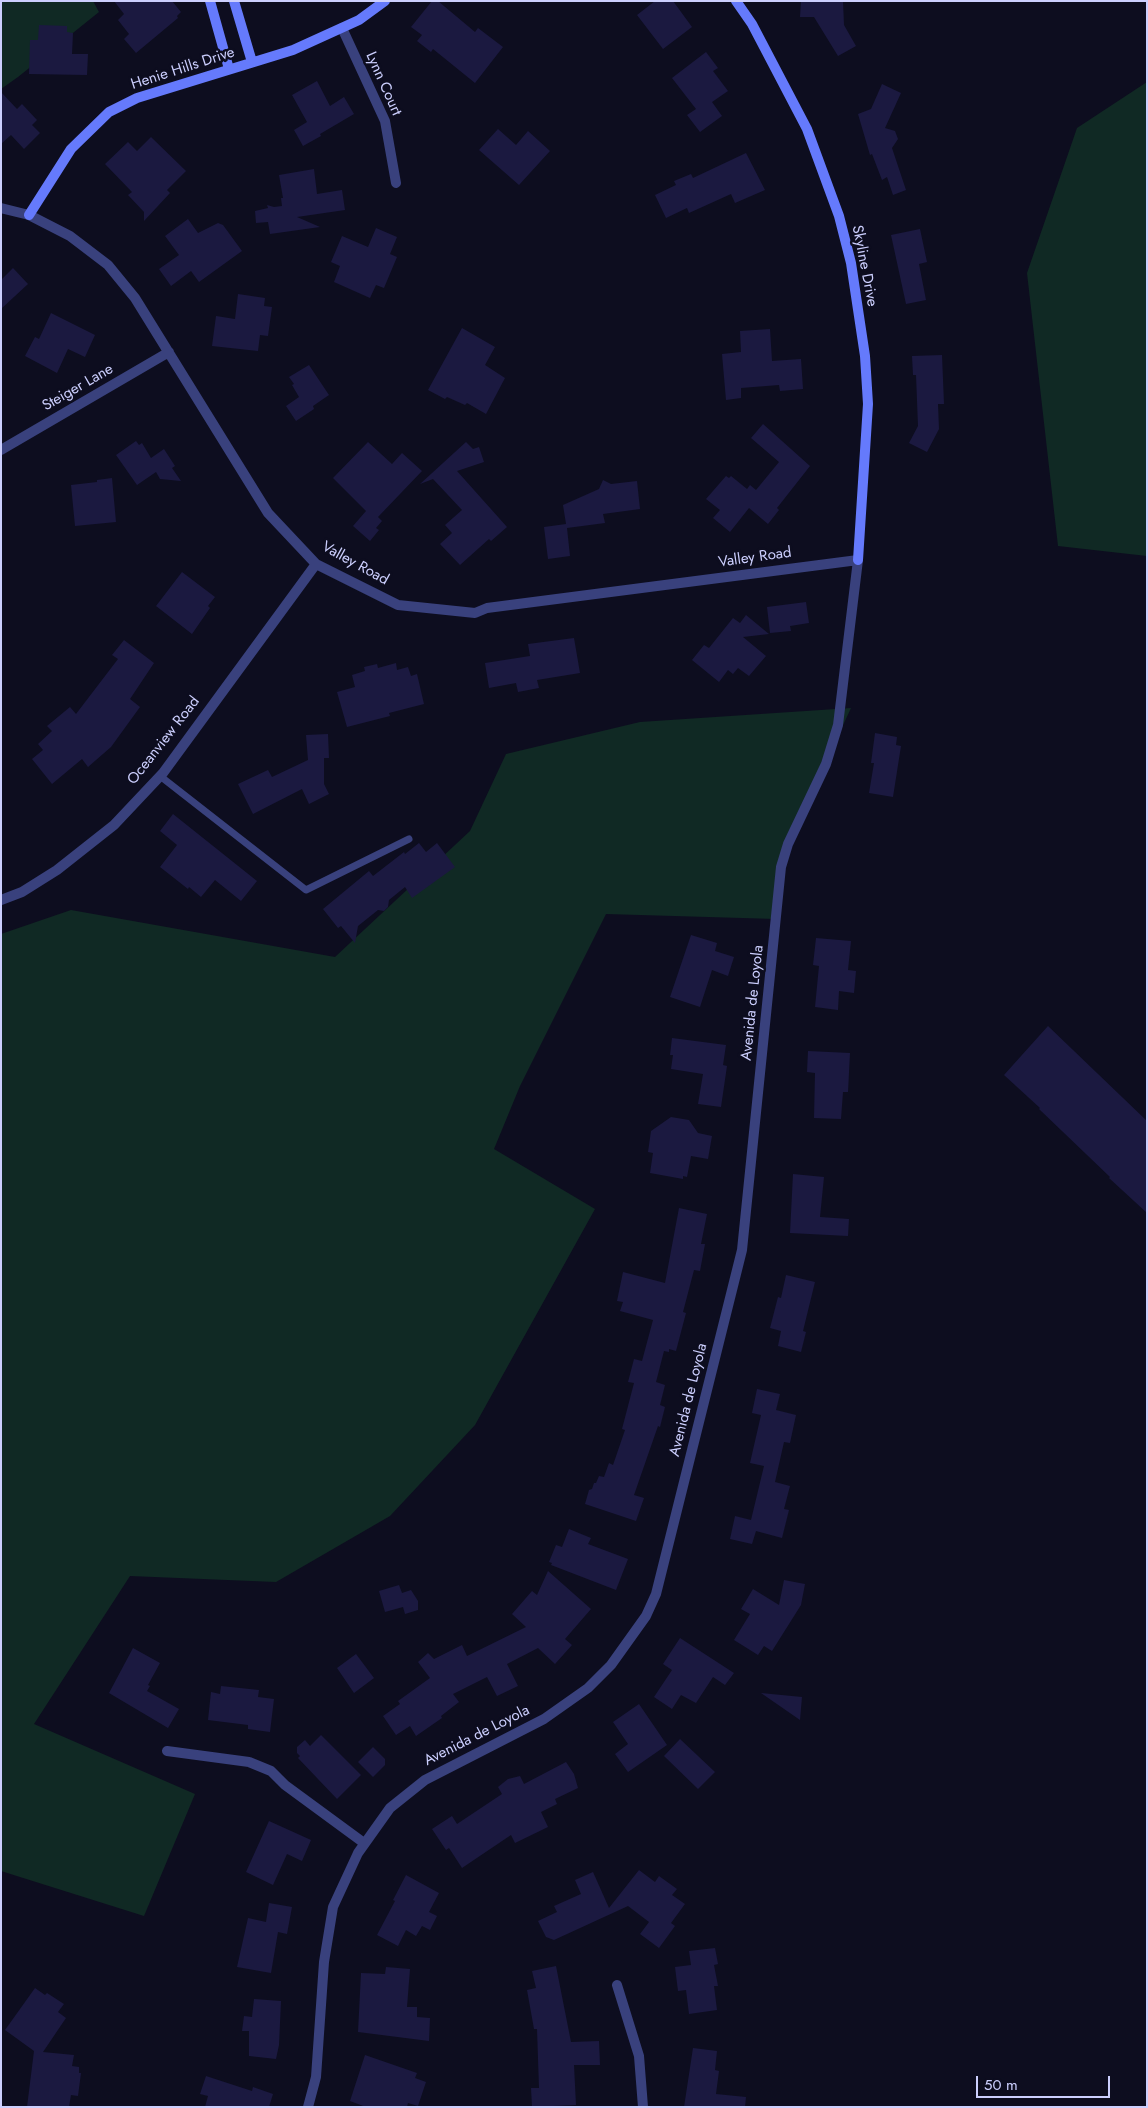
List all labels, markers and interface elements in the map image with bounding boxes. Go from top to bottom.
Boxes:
street label: Henie Hills Drive [129,44,237,94]
street label: Lynn Court [361,49,405,119]
street label: Skyline Drive [847,224,881,308]
street label: Steiger Lane [39,360,117,416]
street label: Valley Road [319,538,391,590]
street label: Valley Road [717,544,793,572]
street label: Oceanview Road [124,693,204,789]
street label: Avenida de Loyola [738,944,768,1062]
street label: Avenida de Loyola [666,1342,712,1458]
street label: Avenida de Loyola [421,1702,533,1770]
scale bar [978,2066,1112,2098]
text: 50 m [984,2074,1018,2096]

